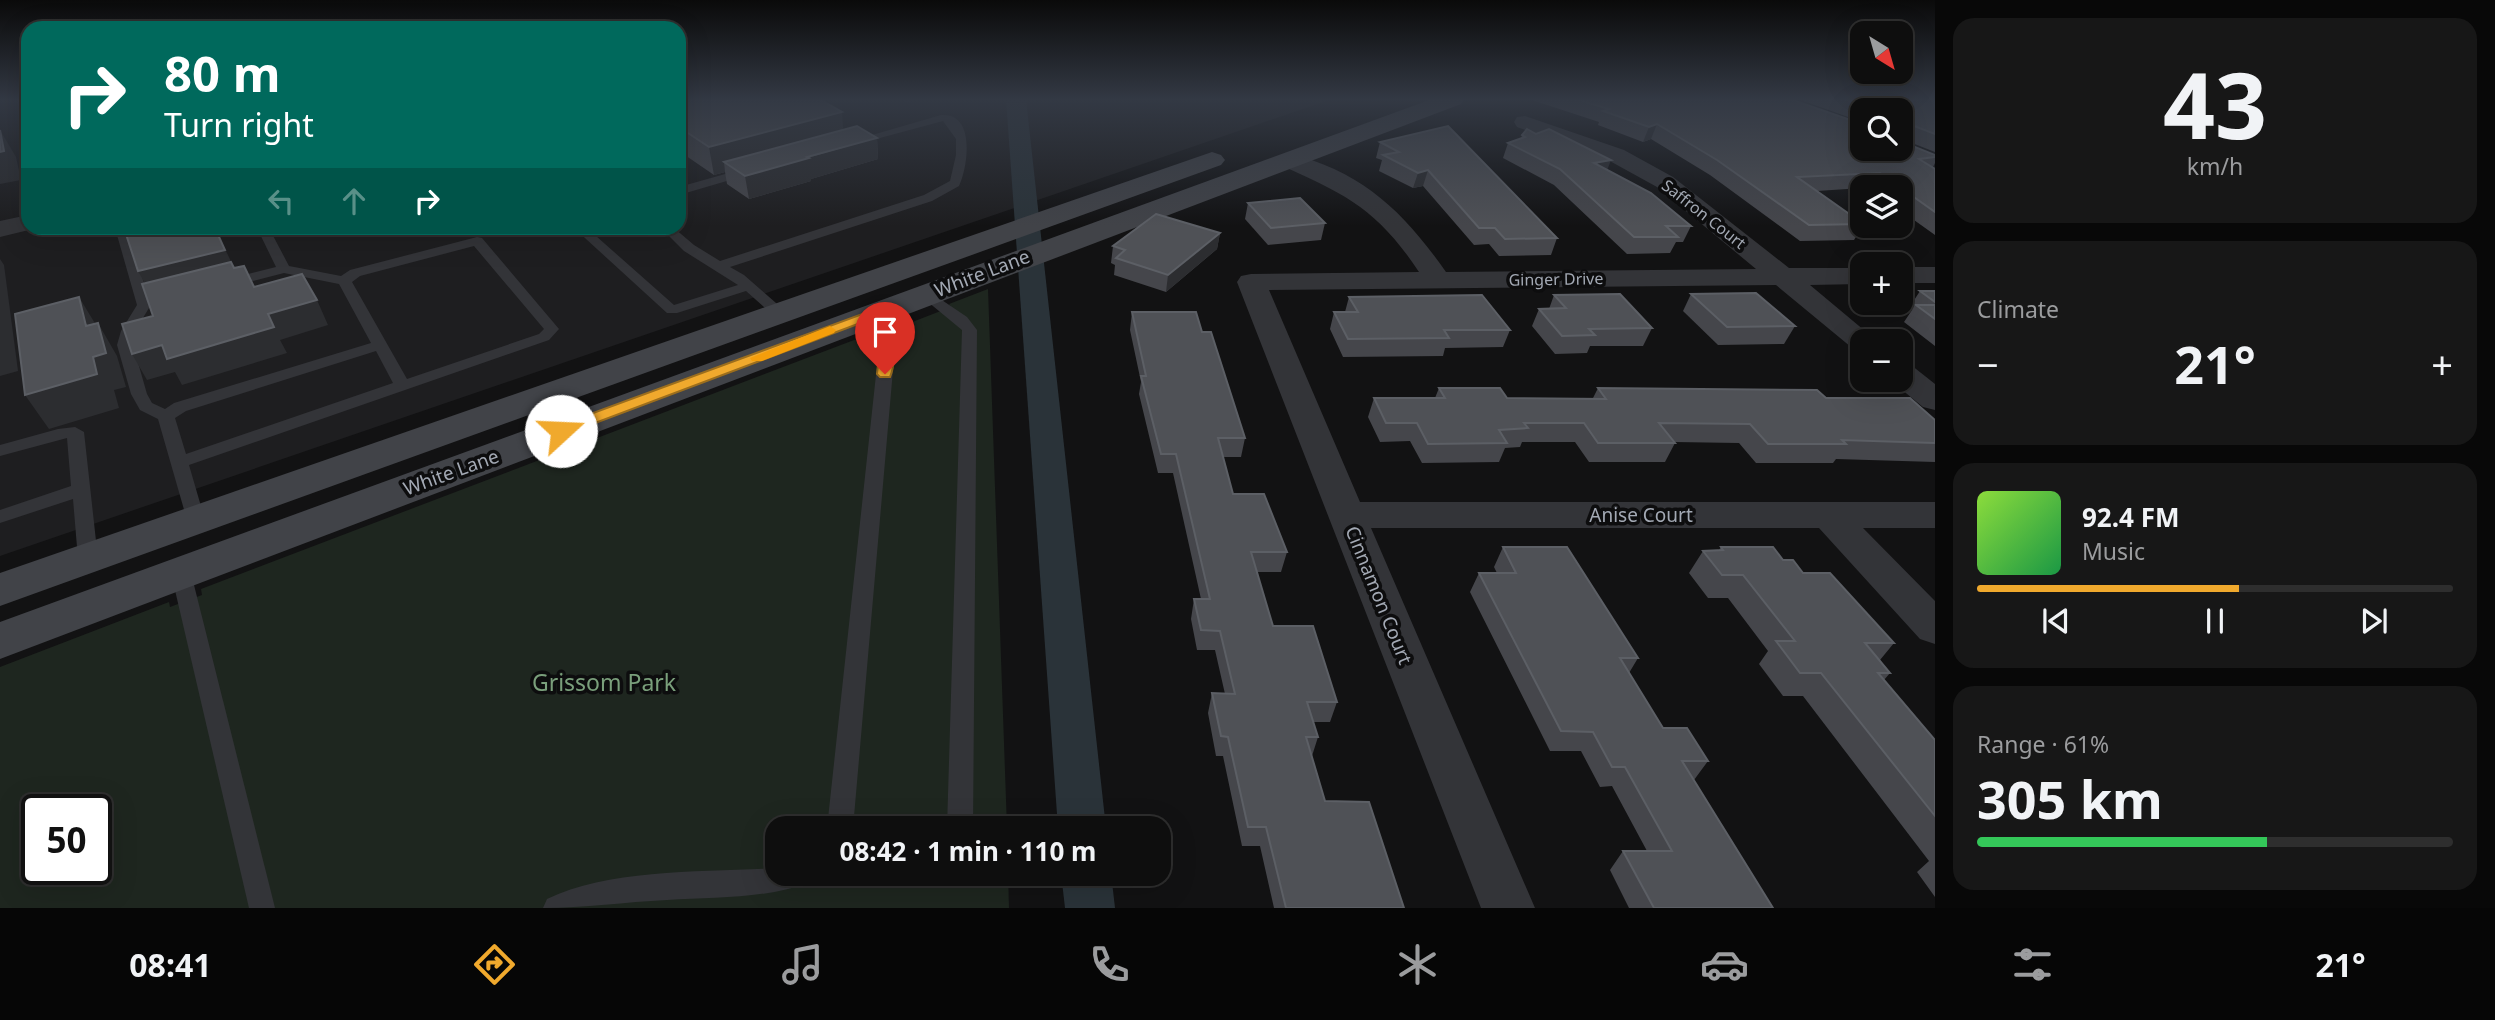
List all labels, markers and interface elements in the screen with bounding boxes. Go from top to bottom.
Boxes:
north arrow [1850,21,1913,84]
map controls [1850,21,1913,392]
text: 80 m [164,40,281,106]
text: 43 [2163,42,2267,166]
icon: right [49,49,140,140]
button: search [1850,98,1913,161]
text: Turn right [164,103,314,146]
text: km/h [2187,150,2243,182]
street label: Saffron Court [1657,174,1751,254]
button: layers [1850,175,1913,238]
icon: left [262,182,300,220]
icon: ahead [335,182,373,220]
icon: right [408,182,446,220]
street label: White Lane [931,243,1033,303]
button: + [1850,252,1913,315]
street label: Ginger Drive [1508,267,1604,291]
text: Climate [1977,293,2059,325]
pin [855,302,915,374]
icon: arrive [866,313,904,351]
text: 21° [2174,328,2256,399]
button: − [1850,329,1913,392]
text: − [1977,338,1999,390]
text: + [2431,338,2453,390]
position arrow [524,394,598,468]
street label: White Lane [400,443,502,501]
text: 92.4 FM [2082,499,2179,535]
street label: Anise Court [1589,502,1693,528]
street label: Cinnamon Court [1339,522,1419,668]
text: Music [2082,535,2145,567]
icon: previous [2037,602,2075,640]
icon: pause [2196,602,2234,640]
icon: next [2355,602,2393,640]
park label: Grissom Park [532,666,677,698]
text: Range · 61% [1977,728,2109,760]
text: 305 km [1977,763,2163,834]
speed limit sign: 50 [21,794,112,885]
text: 08:42 · 1 min · 110 m [840,833,1096,869]
icon: directions [470,940,519,989]
icon: music [778,940,827,989]
icon: phone [1085,940,1134,989]
icon: climate [1393,940,1442,989]
icon: car [1700,940,1749,989]
icon: filters [2008,940,2057,989]
text: 08:41 [129,943,212,986]
text: 21° [2315,943,2366,986]

